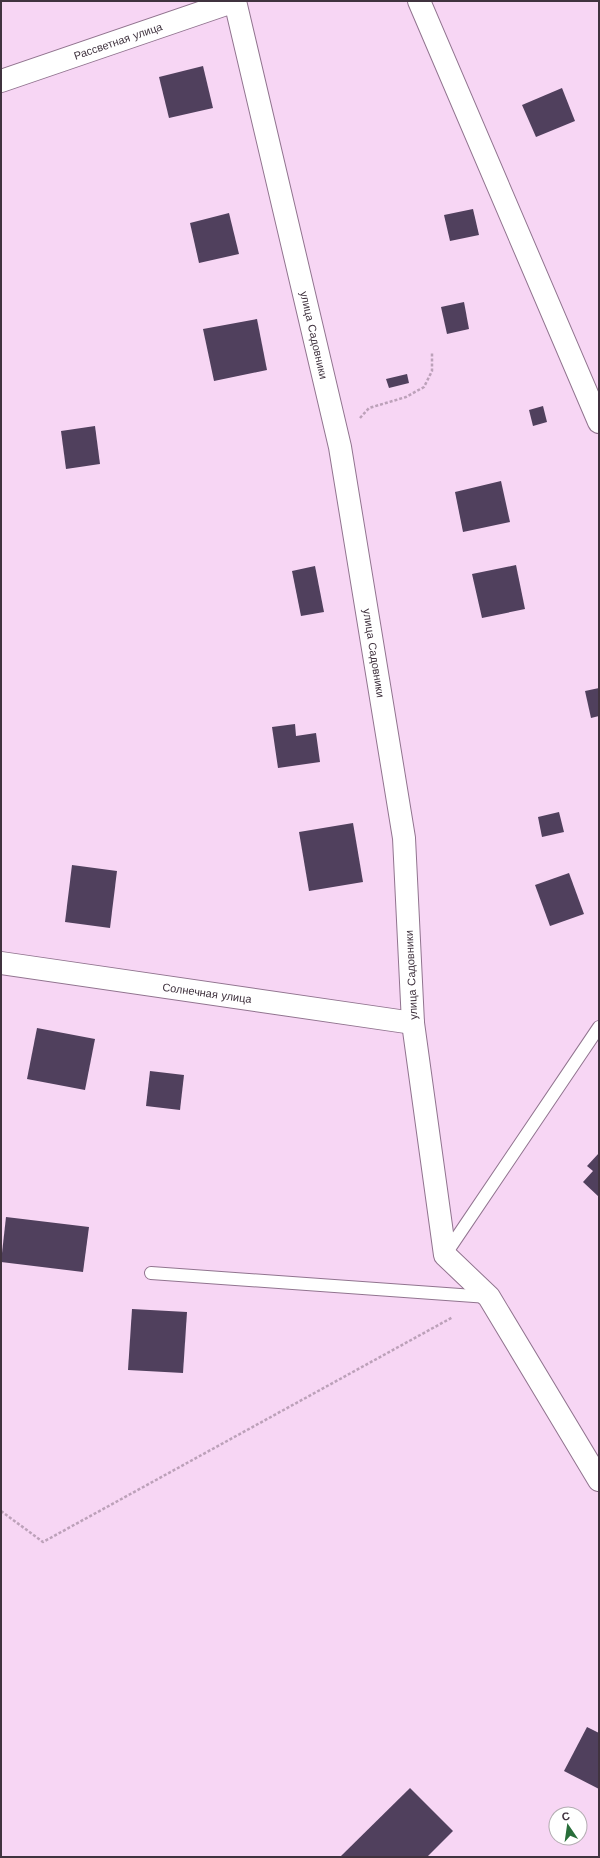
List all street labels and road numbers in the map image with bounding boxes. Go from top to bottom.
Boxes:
street label: Рассветная улица [72,20,165,63]
street label: улица Садовники [297,290,330,380]
street label: улица Садовники [360,608,387,698]
street label: улица Садовники [403,930,420,1020]
street label: Солнечная улица [161,981,253,1006]

